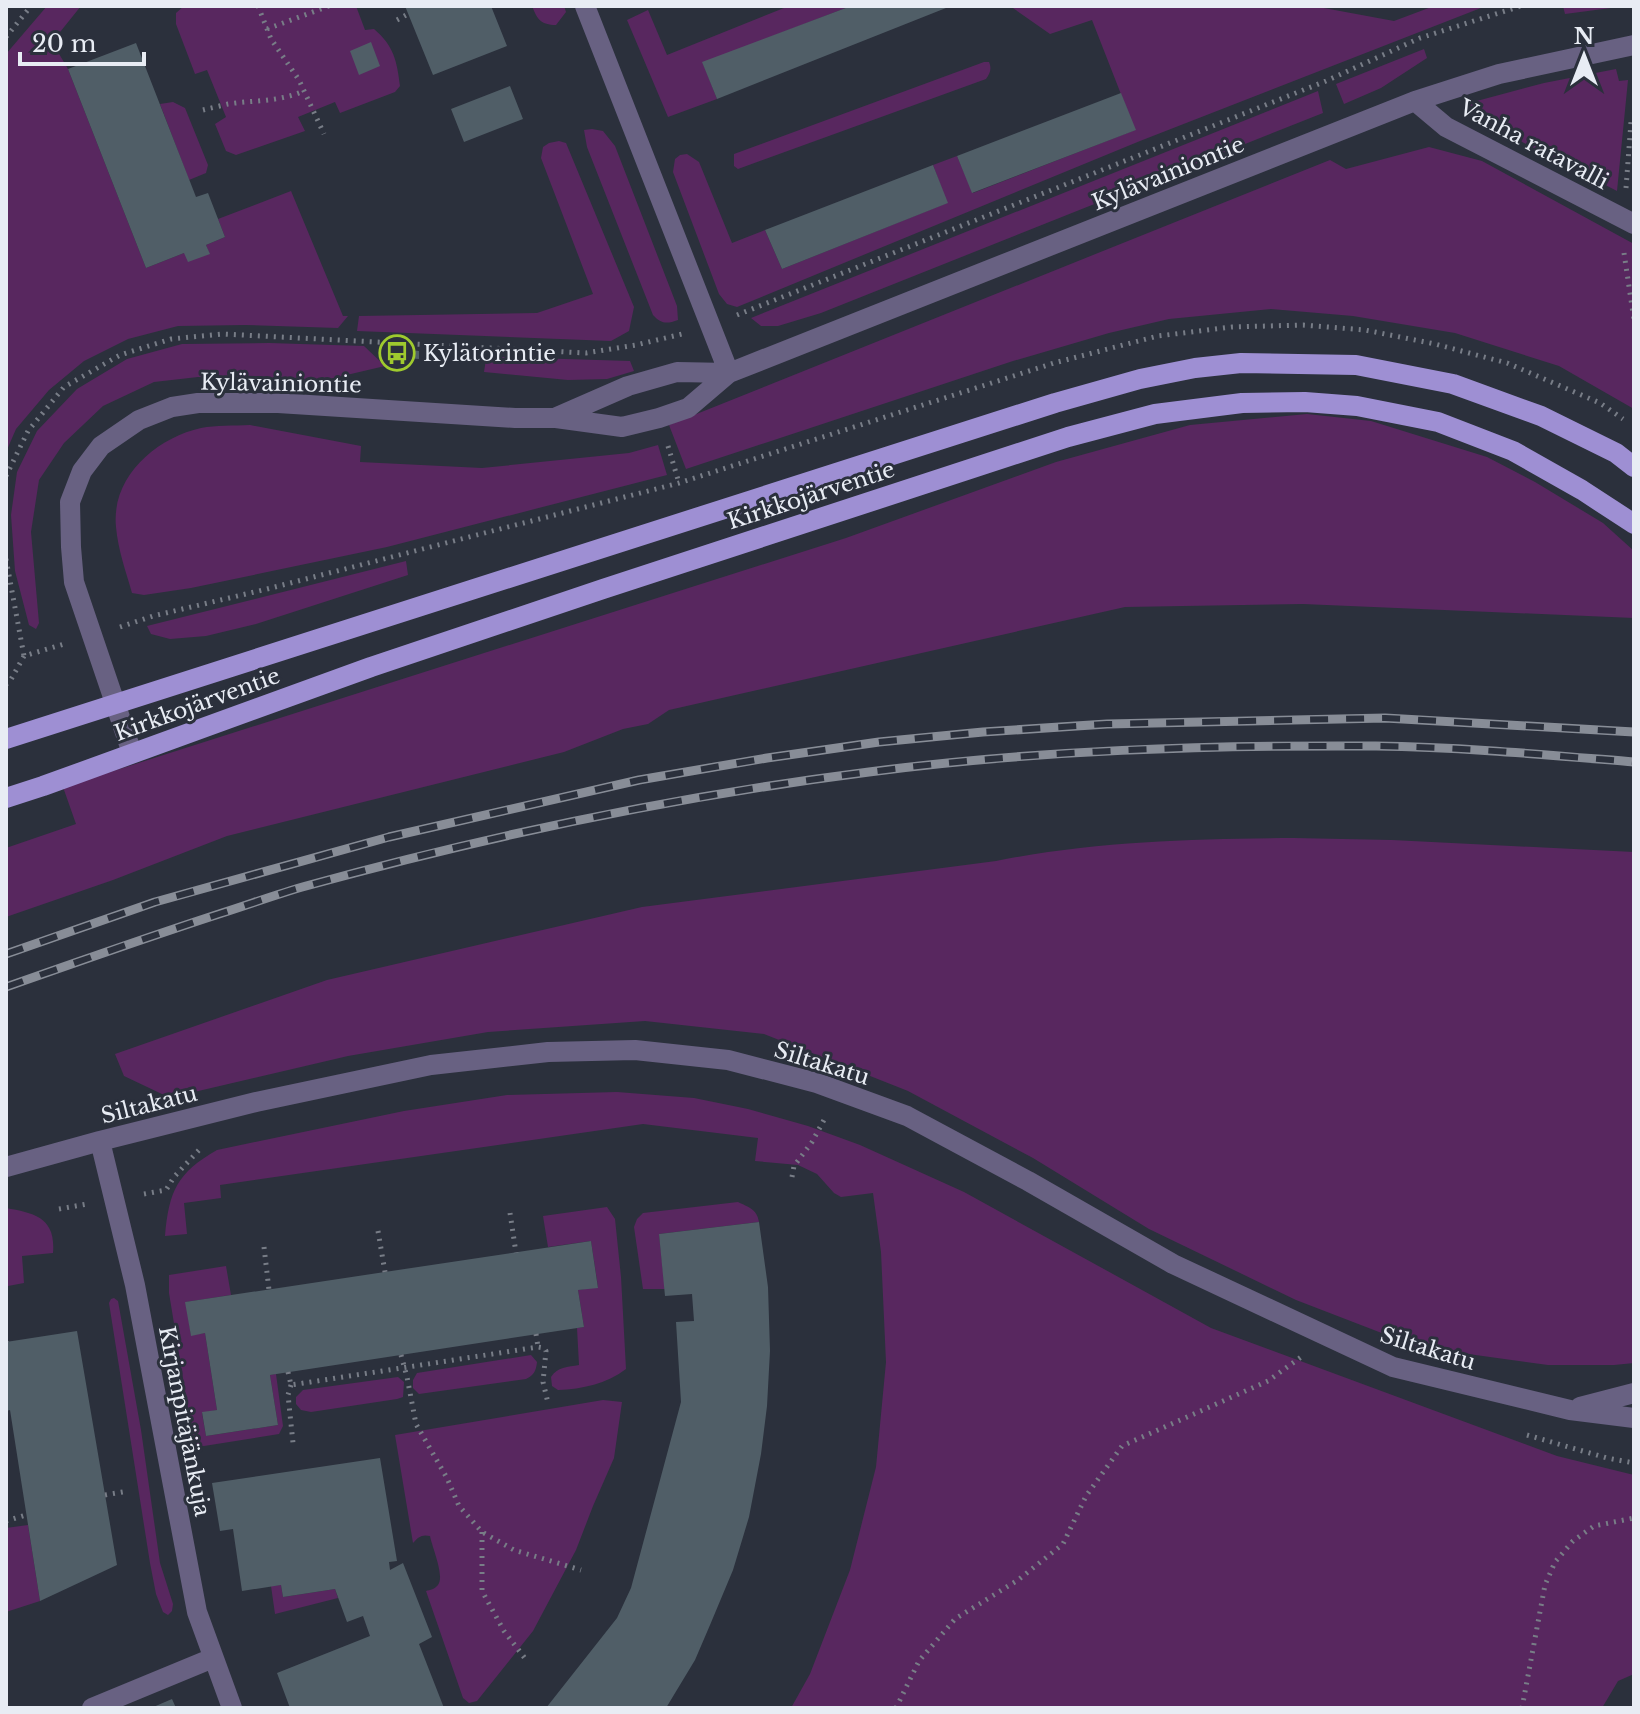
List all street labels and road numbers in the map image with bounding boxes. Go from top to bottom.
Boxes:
street label: Vanha ratavalli [1453,93,1614,196]
street label: Kylävainiontie [1088,131,1248,216]
street label: Kylävainiontie [200,369,362,398]
street label: Kirkkojärventie [724,456,898,535]
street label: Kirkkojärventie [111,662,284,747]
street label: Siltakatu [771,1036,873,1091]
street label: Siltakatu [98,1079,200,1129]
street label: Siltakatu [1377,1321,1479,1376]
street label: Kirjanpitäjänkuja [153,1324,216,1519]

